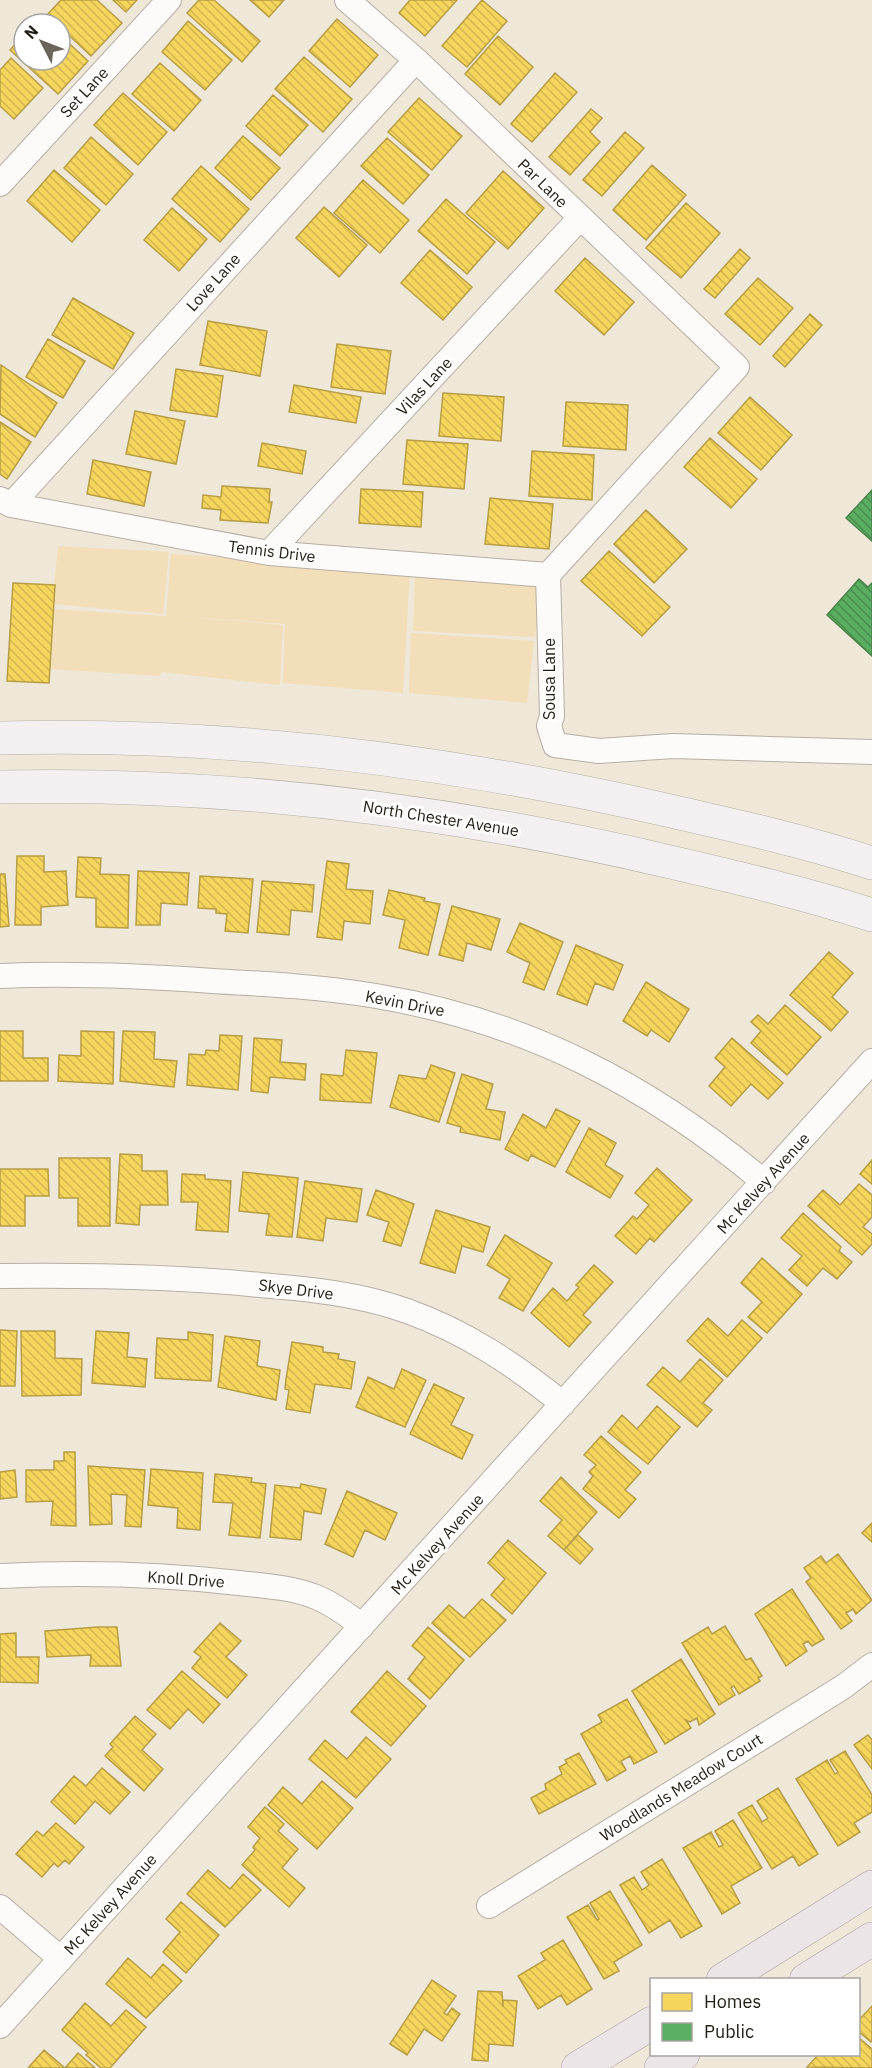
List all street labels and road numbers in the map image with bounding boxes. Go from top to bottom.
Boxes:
street label: Set Lane [56,62,113,121]
street label: Par Lane [514,154,572,212]
street label: Love Lane [182,249,244,315]
street label: Vilas Lane [392,352,456,419]
street label: Tennis Drive [227,536,317,566]
street label: Sousa Lane [539,638,559,720]
street label: North Chester Avenue [362,796,521,840]
street label: Kevin Drive [364,986,447,1021]
street label: Mc Kelvey Avenue [712,1128,814,1238]
street label: Skye Drive [257,1274,335,1304]
street label: Mc Kelvey Avenue [386,1489,488,1599]
street label: Knoll Drive [147,1566,226,1592]
street label: Woodlands Meadow Court [596,1729,766,1845]
street label: Mc Kelvey Avenue [59,1849,161,1959]

